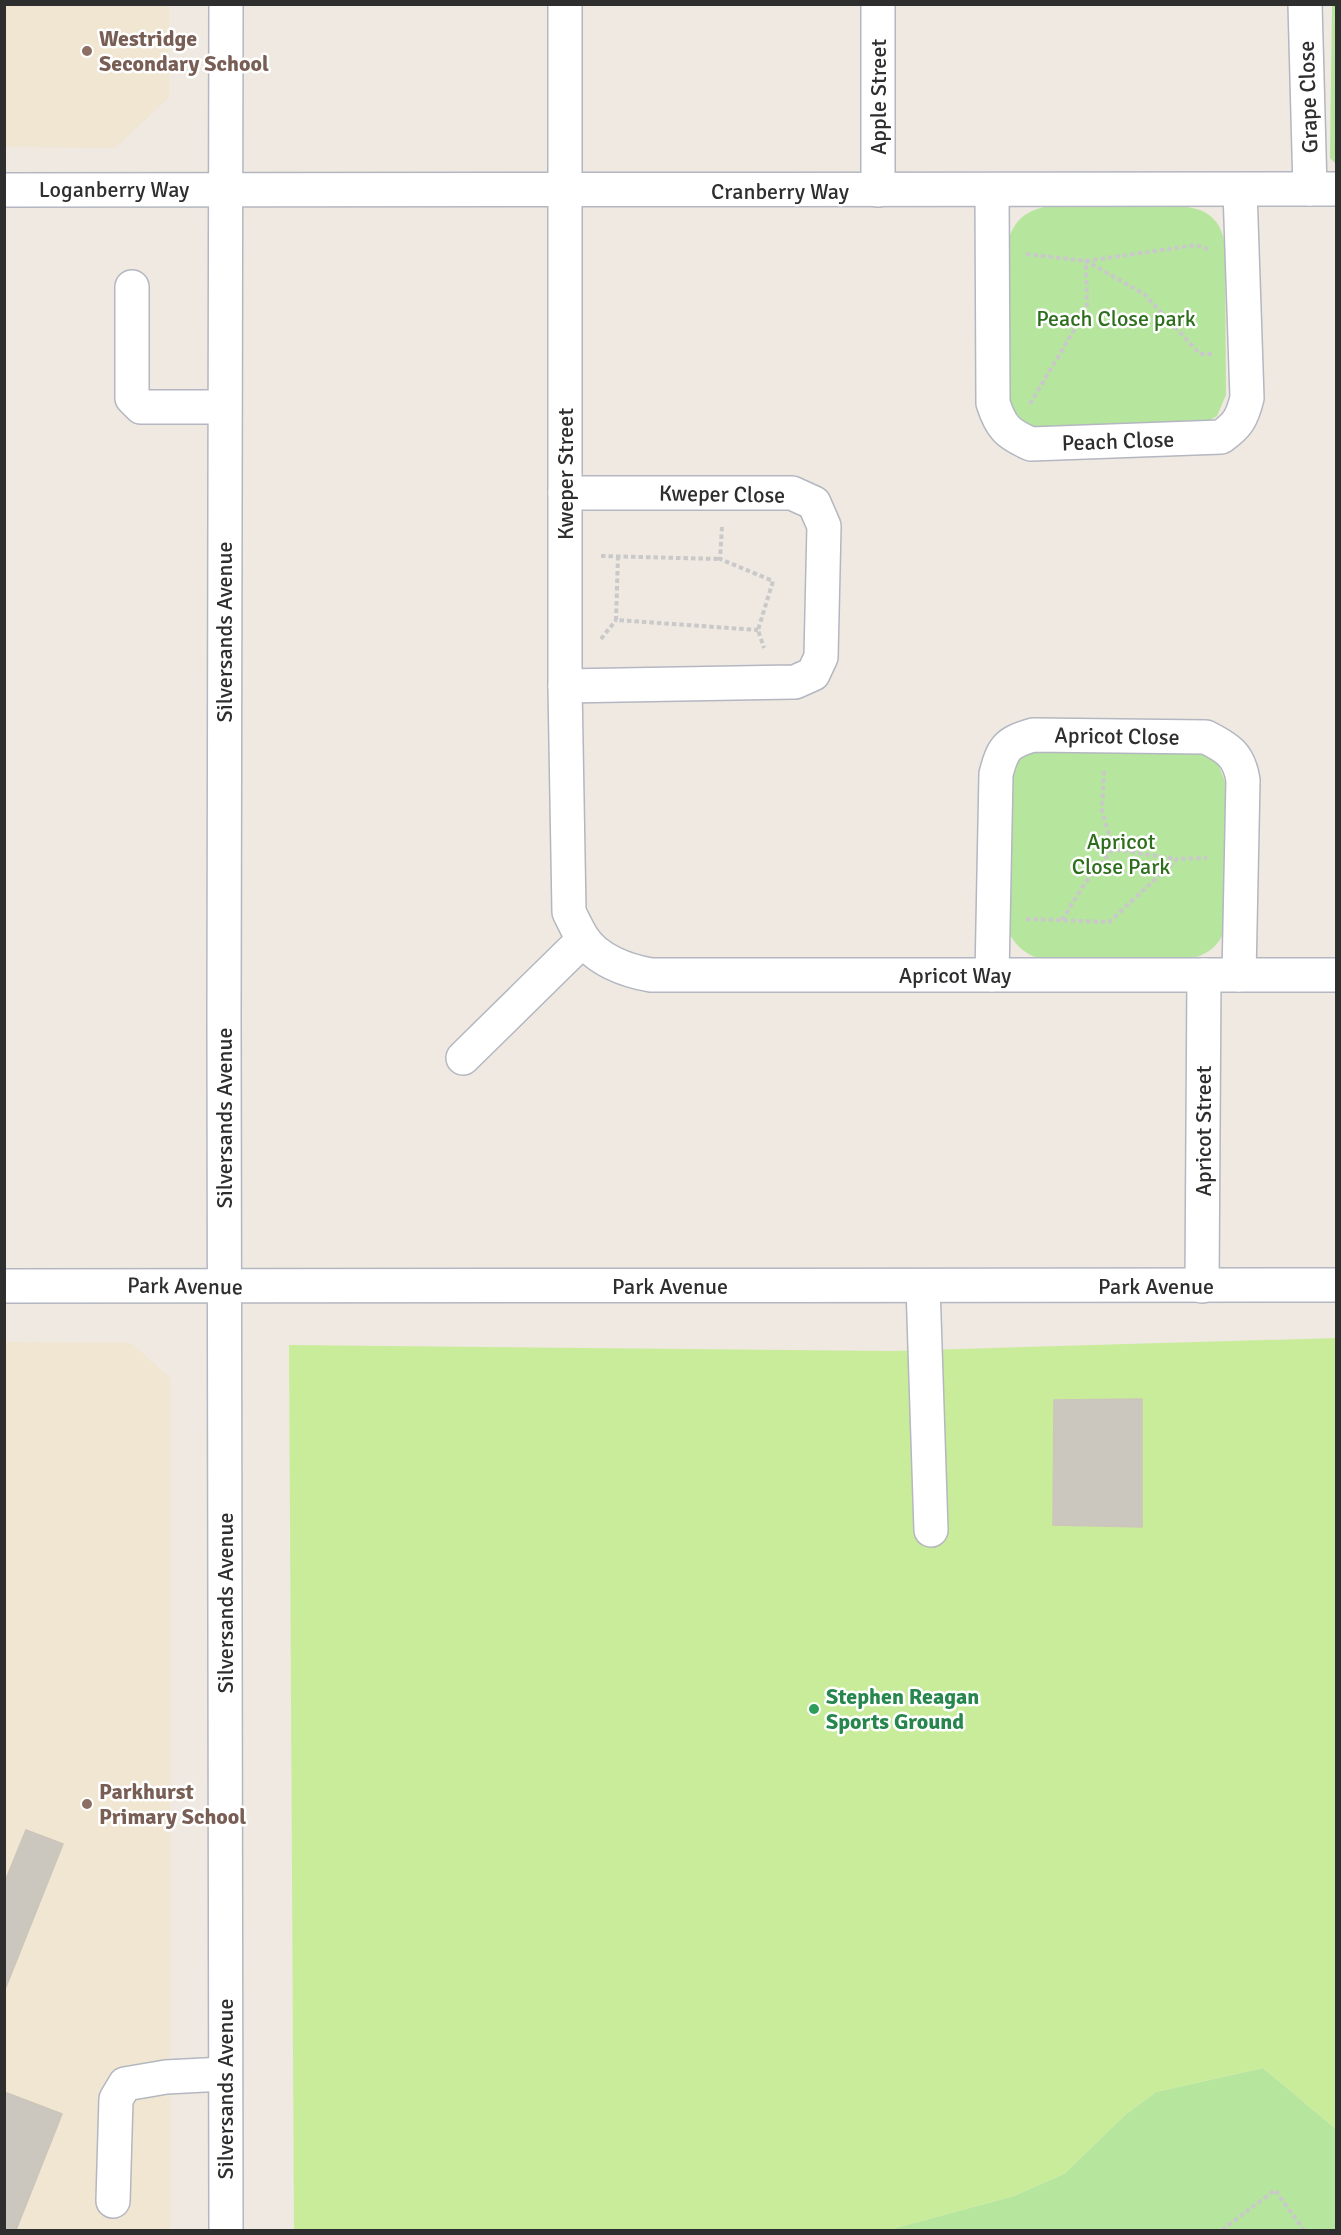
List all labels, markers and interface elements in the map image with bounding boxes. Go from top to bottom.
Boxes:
place label: Westridge Secondary School [99,25,269,77]
street label: Apple Street [865,39,892,155]
street label: Grape Close [1293,40,1323,154]
marker: Westridge Secondary School [80,44,94,58]
street label: Loganberry Way [39,176,190,203]
street label: Cranberry Way [711,178,850,205]
park label: Peach Close park [1036,305,1196,332]
street label: Kweper Street [552,408,579,540]
street label: Peach Close [1061,426,1175,456]
street label: Kweper Close [659,479,785,509]
street label: Silversands Avenue [211,542,238,722]
street label: Apricot Close [1054,721,1180,751]
park label: Apricot Close Park [1072,828,1170,880]
street label: Apricot Way [899,962,1012,989]
street label: Silversands Avenue [211,1028,238,1208]
street label: Apricot Street [1190,1065,1217,1196]
street label: Park Avenue [127,1271,243,1301]
street label: Park Avenue [612,1273,728,1300]
street label: Park Avenue [1098,1273,1214,1300]
street label: Silversands Avenue [212,1513,239,1693]
place label: Stephen Reagan Sports Ground [826,1683,979,1735]
marker: Stephen Reagan Sports Ground [807,1702,821,1716]
place label: Parkhurst Primary School [99,1778,246,1830]
marker: Parkhurst Primary School [80,1797,94,1811]
street label: Silversands Avenue [212,1999,239,2179]

